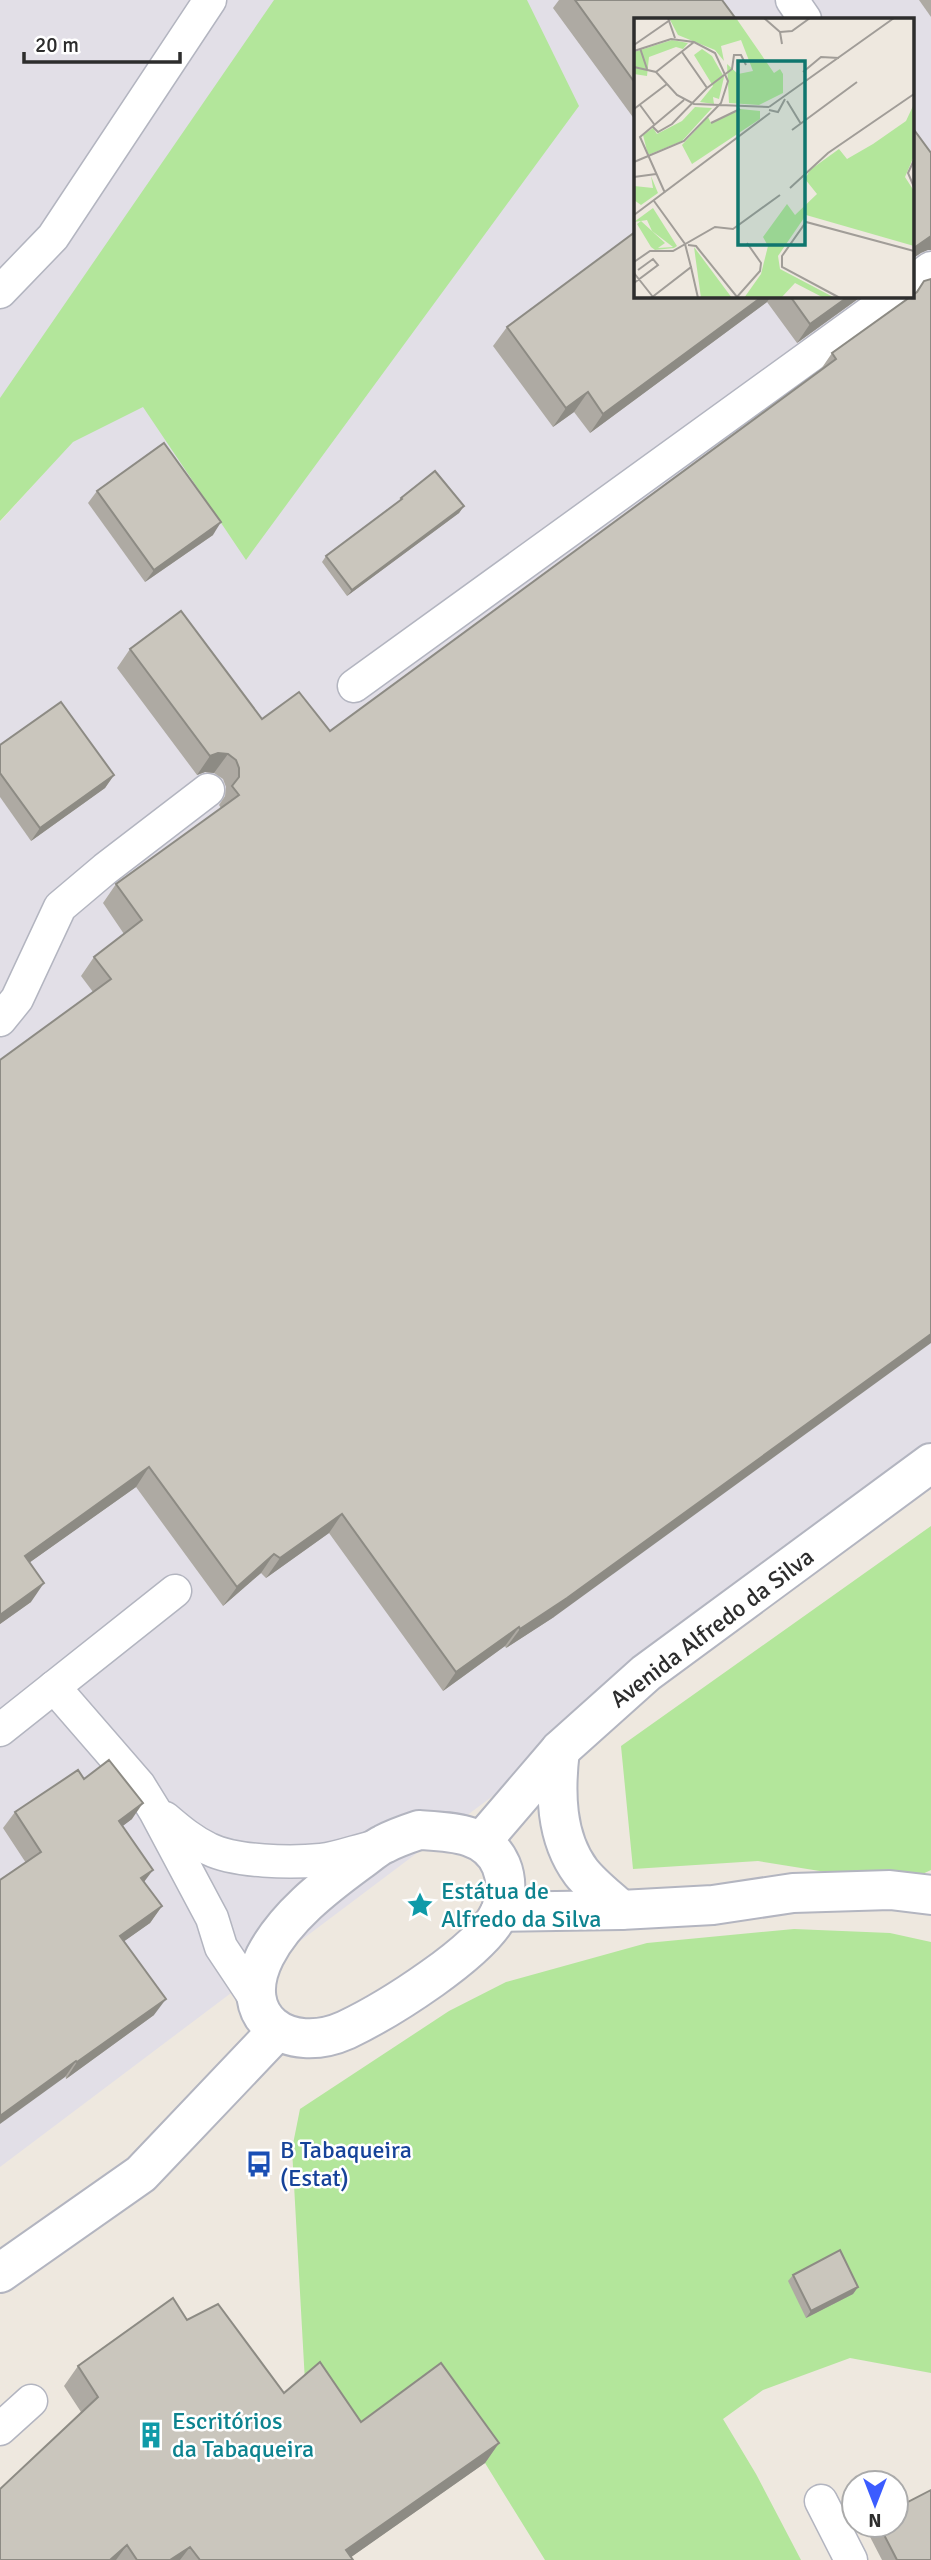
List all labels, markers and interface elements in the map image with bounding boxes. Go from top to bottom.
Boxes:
inset map [634,18,914,298]
scale bar [24,21,180,65]
text: 20 m [35,32,79,58]
street label: Avenida Alfredo da Silva [604,1542,820,1714]
place label: Estátua de Alfredo da Silva [441,1876,602,1934]
place icon: Estátua de Alfredo da Silva [405,1890,435,1920]
place label: B Tabaqueira (Estat) [280,2135,412,2193]
bus stop icon: B Tabaqueira (Estat) [244,2149,274,2179]
place label: Escritórios da Tabaqueira [172,2406,314,2464]
building icon: Escritórios da Tabaqueira [136,2420,166,2450]
north arrow [840,2469,910,2539]
text: N [868,2508,882,2532]

